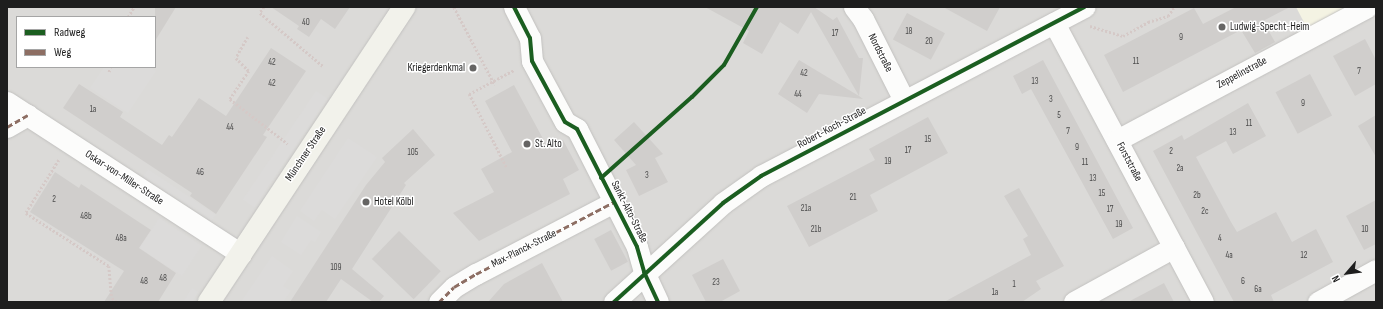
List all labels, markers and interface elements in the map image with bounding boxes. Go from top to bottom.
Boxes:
legend [16,16,156,68]
house number: 40 [302,18,310,28]
place label: Ludwig-Specht-Heim [1230,20,1309,34]
marker: Ludwig-Specht-Heim [1217,22,1227,32]
text: Radweg [54,25,85,40]
house number: 18 [905,27,913,37]
house number: 17 [832,29,838,39]
street label: Nordstraße [865,32,895,74]
house number: 9 [1179,33,1183,43]
house number: 20 [925,37,933,47]
text: Weg [54,45,71,60]
street label: Zeppelinstraße [1215,54,1269,92]
house number: 11 [1133,57,1139,67]
house number: 42 [268,58,276,68]
place label: Kriegerdenkmal [407,61,465,75]
marker: Kriegerdenkmal [468,63,478,73]
house number: 7 [1357,67,1361,77]
house number: 42 [800,69,808,79]
house number: 13 [1032,77,1038,87]
house number: 42 [268,79,276,89]
house number: 44 [794,90,802,100]
house number: 3 [1049,95,1053,105]
house number: 9 [1301,99,1305,109]
street label: Robert-Koch-Straße [795,104,869,152]
house number: 1a [90,105,96,115]
house number: 5 [1057,111,1061,121]
house number: 11 [1246,119,1252,129]
house number: 44 [226,123,234,133]
street label: Münchner Straße [283,124,329,184]
house number: 7 [1066,127,1070,137]
house number: 13 [1230,128,1236,138]
house number: 15 [925,135,931,145]
place label: St. Alto [535,137,562,151]
marker: St. Alto [522,139,532,149]
street label: Forststraße [1113,140,1145,184]
house number: 9 [1075,143,1079,153]
house number: 17 [905,146,911,156]
house number: 2 [1169,147,1173,157]
street label: Oskar-von-Miller-Straße [82,148,166,208]
house number: 105 [408,148,418,158]
house number: 19 [884,157,892,167]
house number: 11 [1082,158,1088,168]
house number: 2a [1176,164,1184,174]
house number: 46 [196,168,204,178]
house number: 3 [645,171,649,181]
house number: 13 [1090,174,1096,184]
street label: Sankt-Alto-Straße [608,179,650,245]
house number: 15 [1099,189,1105,199]
house number: 2b [1193,191,1201,201]
house number: 21 [850,193,856,203]
house number: 2 [52,195,56,205]
place label: Hotel Kölbl [374,195,414,209]
marker: Hotel Kölbl [361,197,371,207]
house number: 21a [801,204,811,214]
house number: 17 [1107,205,1113,215]
house number: 2c [1201,207,1209,217]
house number: 48b [80,212,92,222]
house number: 19 [1115,220,1123,230]
house number: 21b [811,225,821,235]
house number: 10 [1361,225,1369,235]
street label: Max-Planck-Straße [489,227,559,271]
house number: 48a [115,234,127,244]
house number: 4 [1218,234,1222,244]
house number: 4a [1225,251,1233,261]
house number: 12 [1301,251,1307,261]
north arrow [1327,253,1367,293]
house number: 109 [330,263,342,273]
text: N [1329,273,1343,285]
house number: 48 [159,274,167,284]
house number: 48 [140,277,148,287]
house number: 6 [1241,277,1245,287]
house number: 23 [712,278,720,288]
house number: 1 [1012,280,1016,290]
house number: 6a [1254,285,1262,295]
house number: 1a [992,288,998,298]

